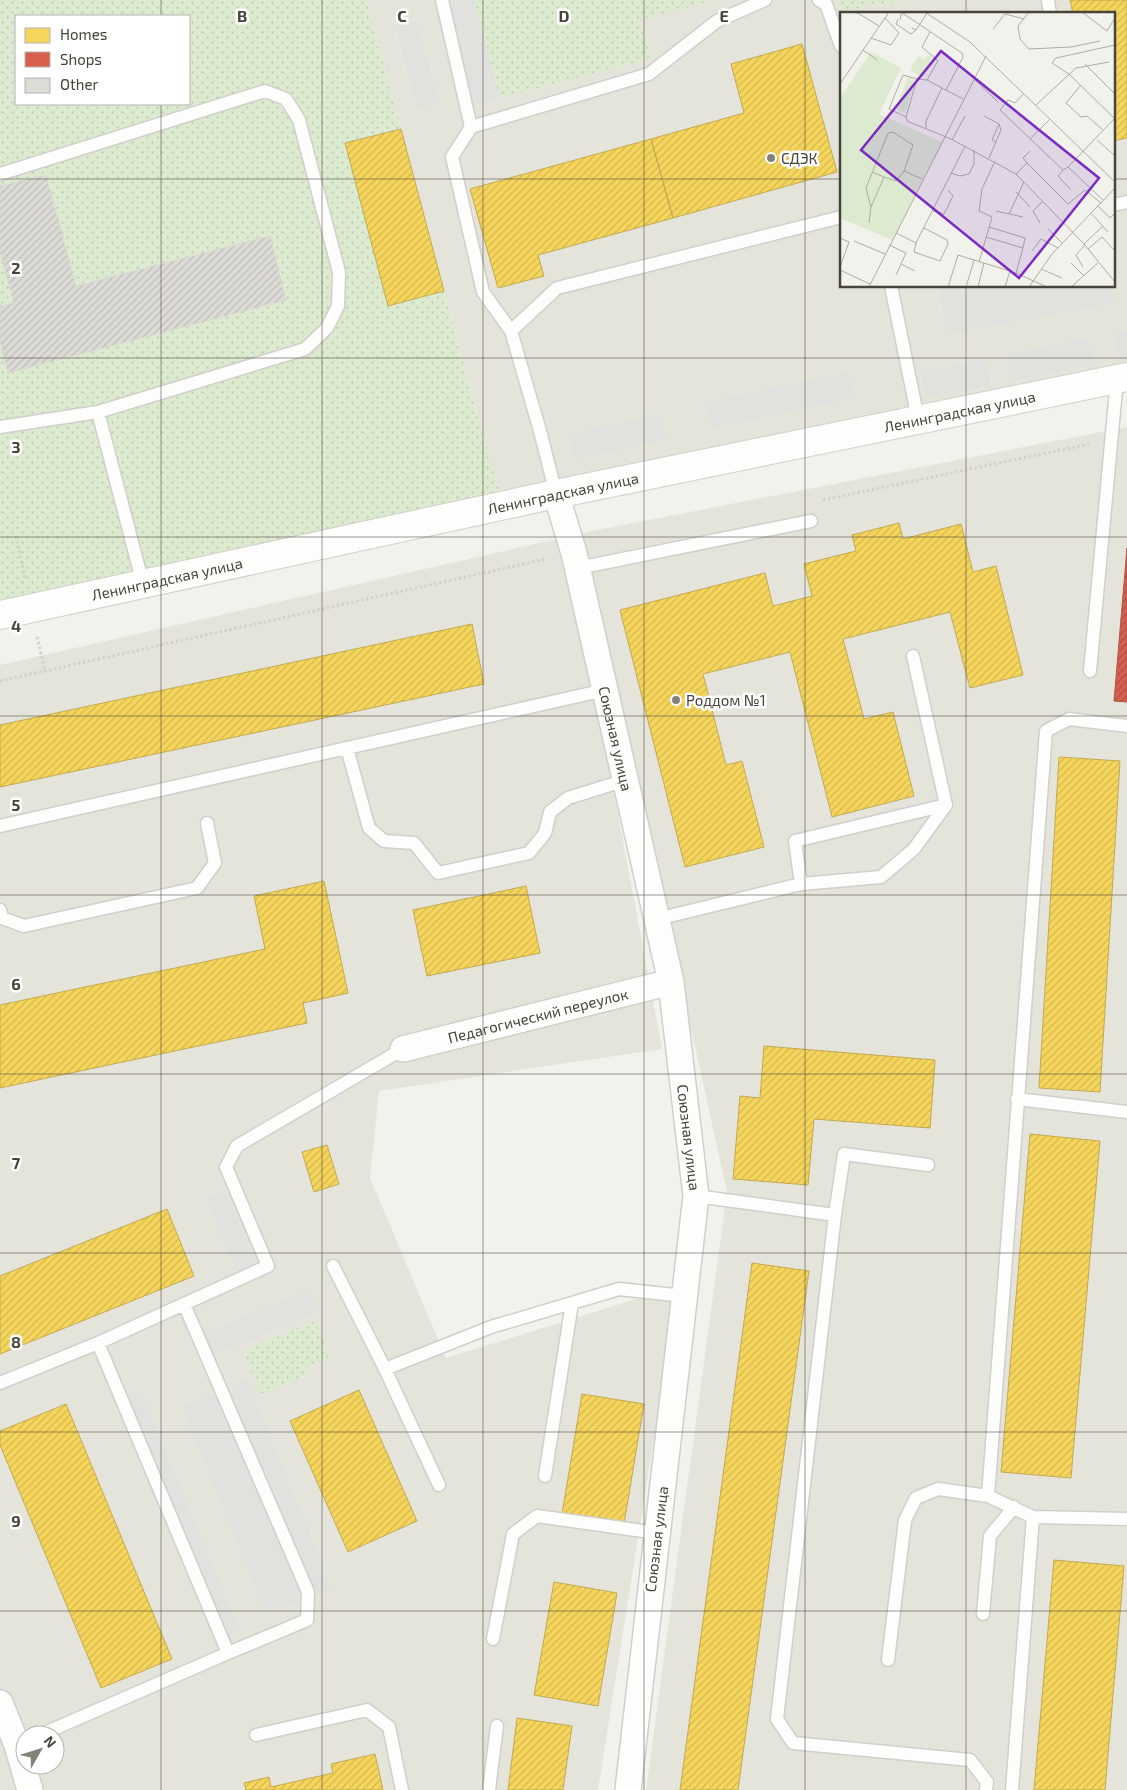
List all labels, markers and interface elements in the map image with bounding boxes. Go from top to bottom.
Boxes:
text: B [237,6,247,25]
text: C [397,6,407,25]
text: D [559,6,570,25]
text: E [719,6,729,25]
inset map [840,12,1114,288]
legend [15,15,190,105]
text: Homes [60,25,107,43]
text: Shops [60,50,102,68]
text: Other [60,75,99,93]
place label: СДЭК [781,149,818,167]
marker: СДЭК [765,152,777,164]
text: 2 [11,258,21,277]
street label: Ленинградская улица [882,387,1037,436]
text: 3 [11,437,21,456]
street label: Ленинградская улица [486,468,640,518]
street label: Ленинградская улица [90,553,244,604]
text: 4 [11,616,21,635]
street label: Союзная улица [595,685,637,793]
place label: Роддом №1 [686,691,766,709]
marker: Роддом №1 [670,694,682,706]
text: 5 [12,795,21,814]
text: 6 [11,974,21,993]
street label: Педагогический переулок [446,984,630,1046]
street label: Союзная улица [674,1083,704,1192]
text: 7 [12,1153,21,1172]
text: 8 [11,1332,21,1351]
street label: Союзная улица [641,1485,672,1593]
text: 9 [11,1511,21,1530]
north arrow [15,1725,65,1775]
text: N [41,1732,60,1751]

